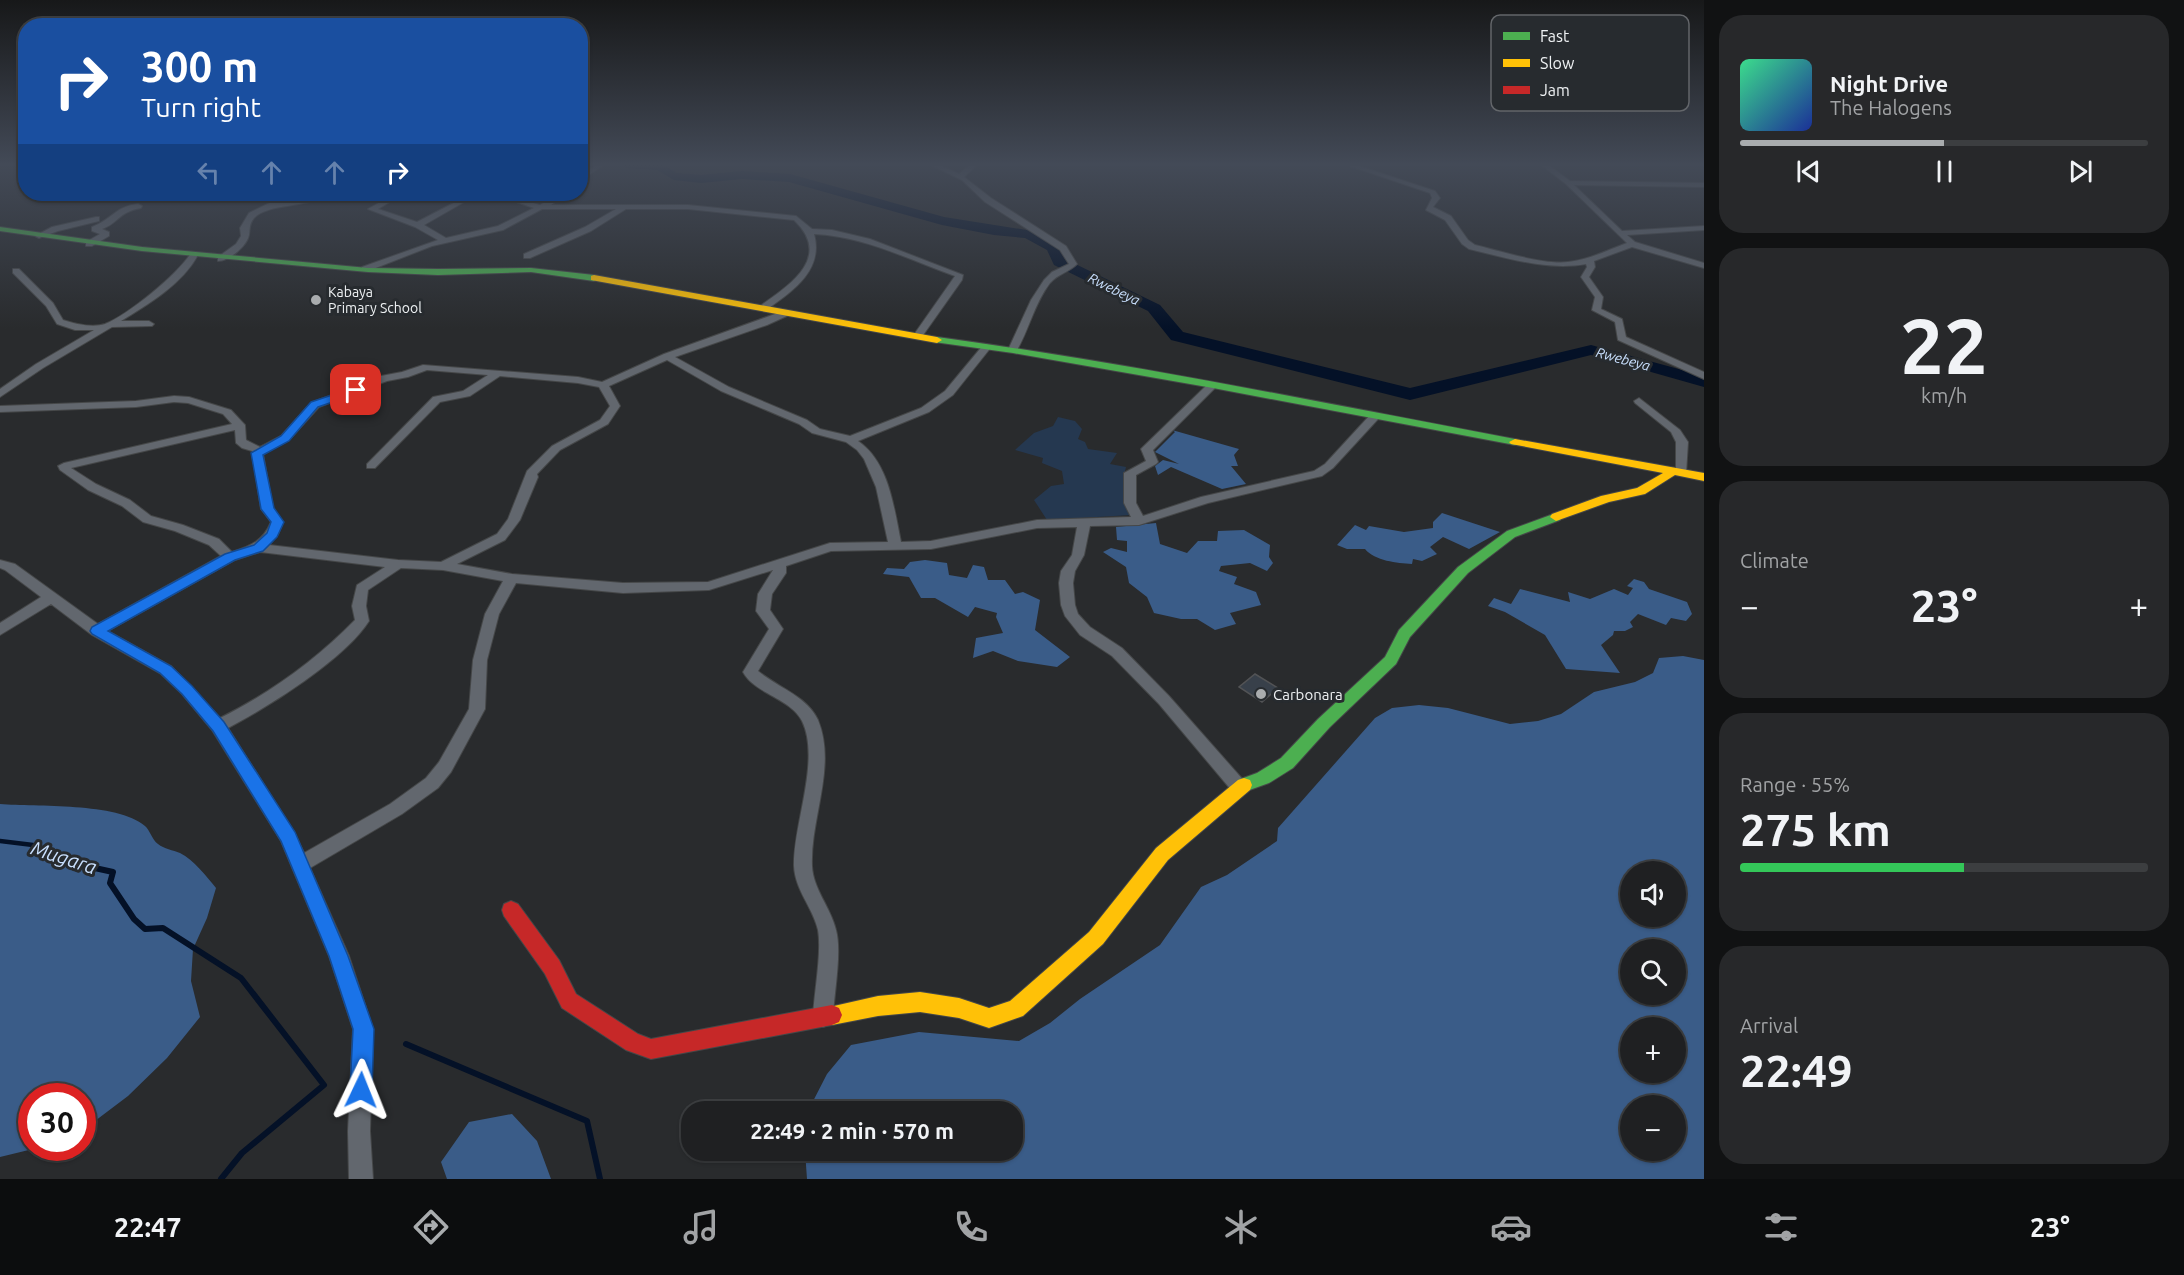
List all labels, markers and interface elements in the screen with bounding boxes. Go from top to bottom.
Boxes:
legend [1491,15,1689,111]
text: Fast [1540,27,1570,45]
icon: right [42,42,120,120]
text: 300 m [141,43,258,90]
text: Slow [1540,54,1575,72]
text: Night Drive [1830,71,1948,96]
text: Jam [1540,81,1570,99]
text: Turn right [141,92,261,122]
text: The Halogens [1830,96,1952,119]
icon: previous [1792,155,1825,188]
icon: pause [1928,155,1961,188]
icon: next [2064,155,2097,188]
icon: left [192,156,225,189]
icon: ahead [255,156,288,189]
icon: ahead [318,156,351,189]
icon: right [381,156,414,189]
water label: Rwebeya [1086,270,1143,309]
place label: Kabaya Primary School [328,284,422,316]
marker: Kabaya Primary School [309,293,323,307]
text: 22 [1900,301,1988,389]
water label: Rwebeya [1594,344,1652,374]
pin [330,364,381,415]
icon: arrive [339,373,372,406]
text: km/h [1921,384,1967,407]
text: Climate [1740,549,1809,572]
text: 23° [1911,580,1977,631]
text: − [1740,587,1759,624]
text: + [2129,587,2148,624]
place label: Carbonara [1273,686,1343,703]
marker: Carbonara [1254,687,1268,701]
text: Range · 55% [1740,773,1850,796]
text: 275 km [1740,804,1891,855]
water label: Mugara [28,836,100,878]
map controls [1620,861,1686,1161]
button: sound [1620,861,1686,927]
button: search [1620,939,1686,1005]
text: Arrival [1740,1014,1798,1037]
button: + [1620,1017,1686,1083]
text: 22:49 [1740,1045,1853,1096]
position arrow [329,1058,393,1122]
speed limit sign: 30 [18,1083,96,1161]
button: − [1620,1095,1686,1161]
text: 22:49 · 2 min · 570 m [750,1118,954,1143]
icon: directions [410,1206,452,1248]
icon: music [680,1206,722,1248]
icon: phone [950,1206,992,1248]
icon: climate [1220,1206,1262,1248]
icon: car [1490,1206,1532,1248]
icon: filters [1760,1206,1802,1248]
text: 22:47 [114,1212,182,1242]
text: 23° [2030,1212,2070,1242]

